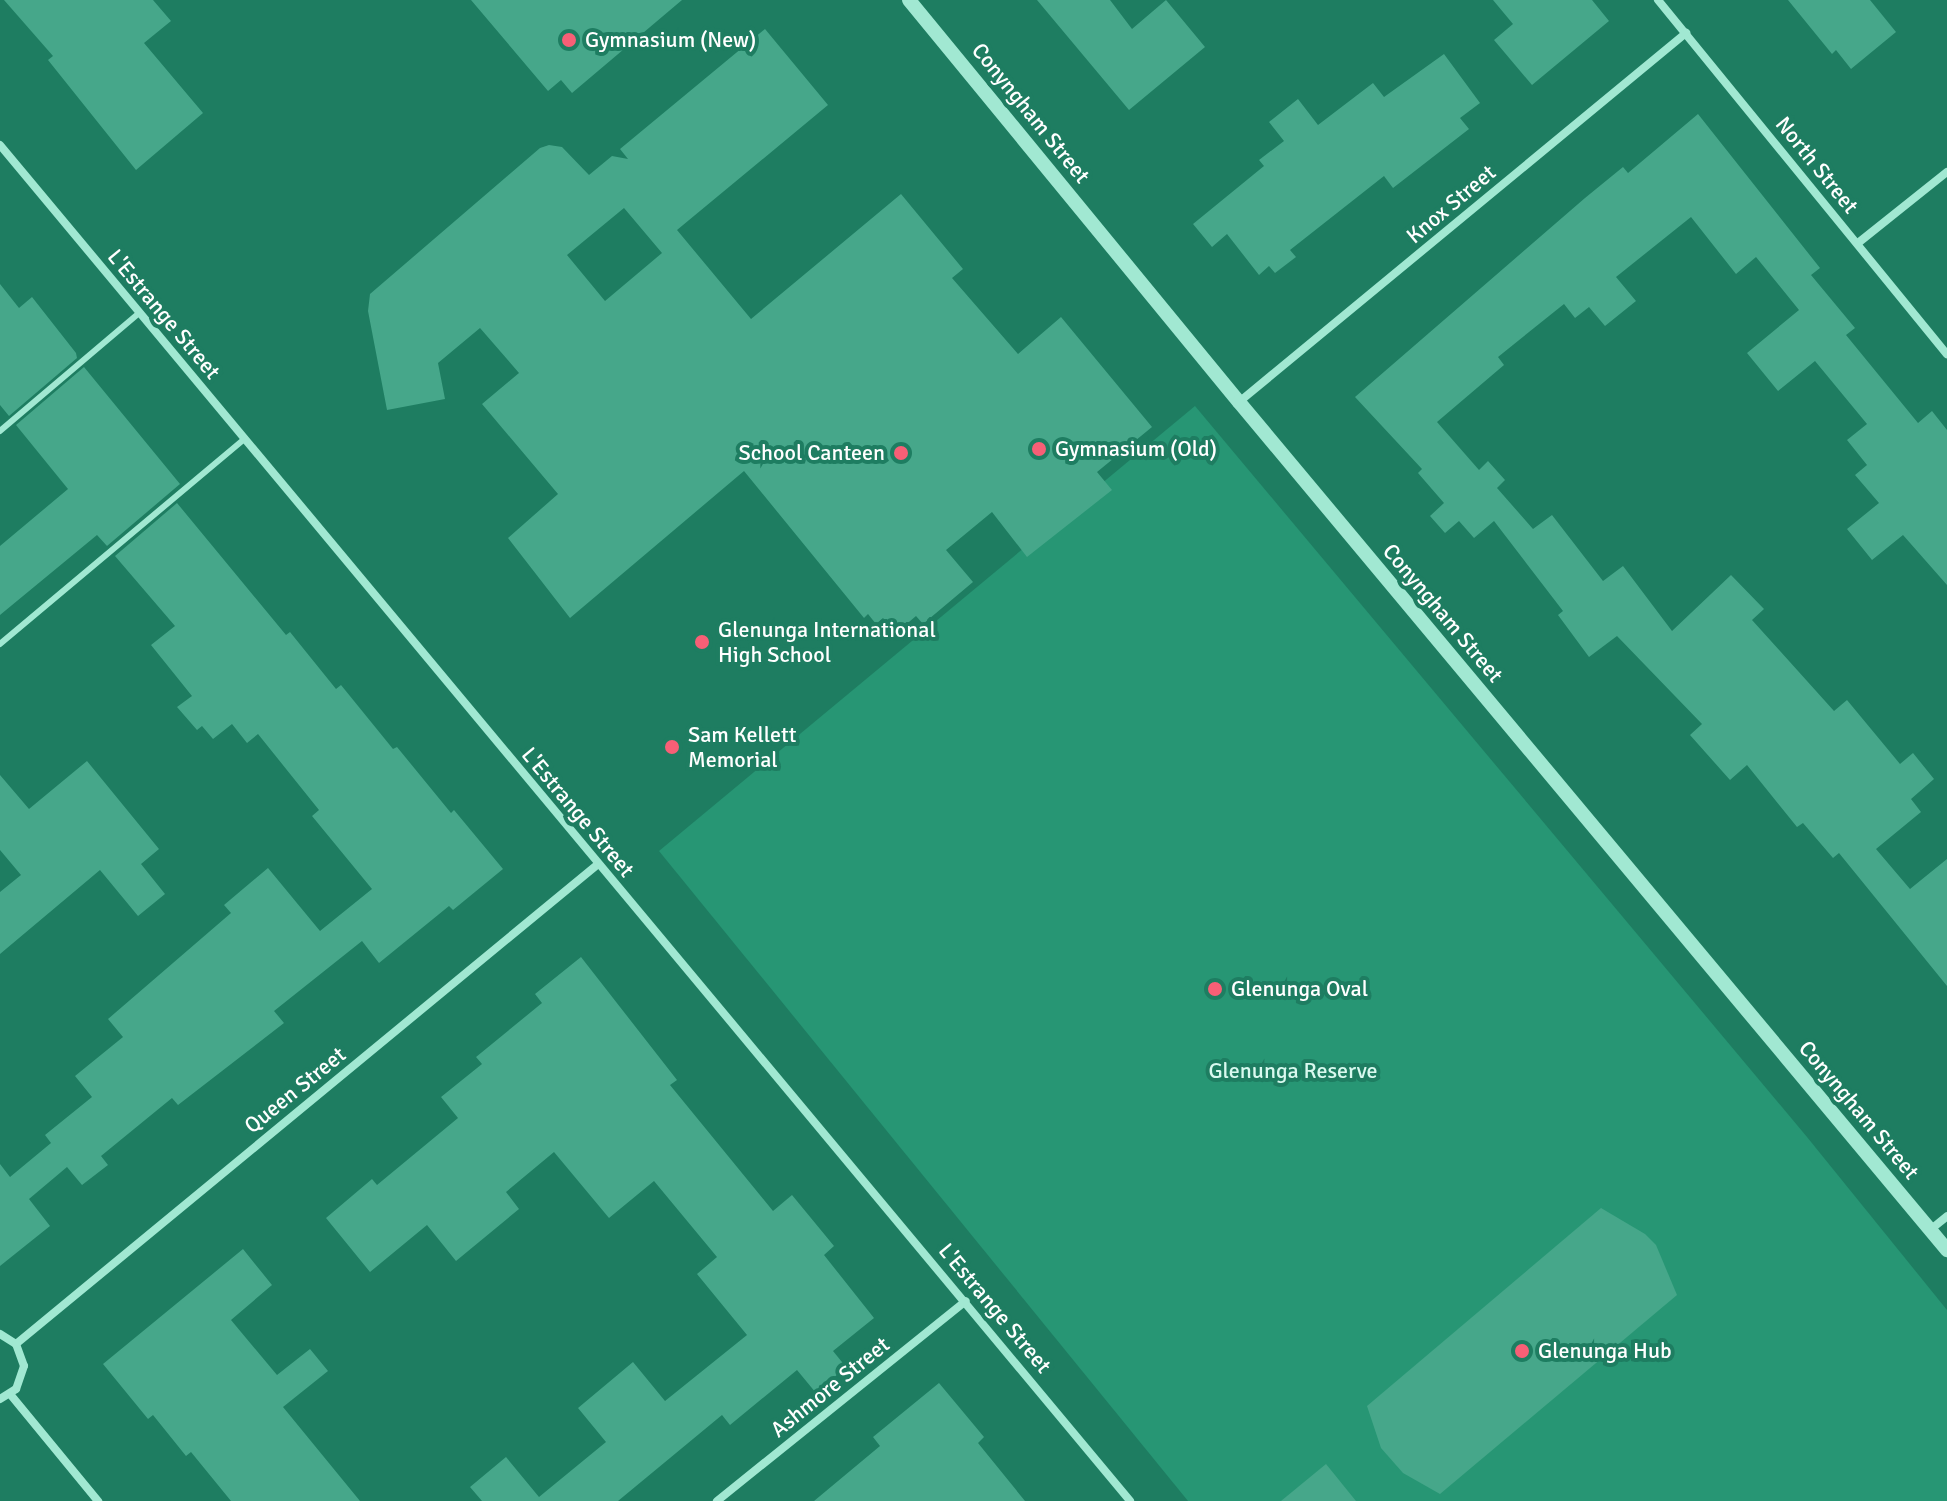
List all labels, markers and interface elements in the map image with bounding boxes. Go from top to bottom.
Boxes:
place label: Gymnasium (New) [585,27,756,53]
marker: Gymnasium (New) [560,31,578,49]
street label: Conyngham Street [966,37,1096,189]
street label: North Street [1770,111,1864,219]
street label: Knox Street [1401,159,1501,249]
street label: L'Estrange Street [102,244,226,384]
place label: Gymnasium (Old) [1055,436,1217,462]
place label: School Canteen [738,440,885,466]
marker: Gymnasium (Old) [1030,440,1048,458]
marker: School Canteen [892,444,910,462]
street label: Conyngham Street [1377,538,1509,688]
place label: Glenunga International High School [718,616,936,668]
marker: Glenunga International High School [693,633,711,651]
place label: Sam Kellett Memorial [688,721,796,772]
marker: Sam Kellett Memorial [663,738,681,756]
street label: L'Estrange Street [516,742,640,882]
place label: Glenunga Oval [1231,976,1368,1002]
marker: Glenunga Oval [1206,980,1224,998]
street label: Conyngham Street [1793,1035,1925,1185]
street label: Queen Street [239,1041,351,1139]
park label: Glenunga Reserve [1208,1058,1378,1084]
street label: L'Estrange Street [933,1238,1057,1378]
street label: Ashmore Street [765,1331,895,1443]
place label: Glenunga Hub [1538,1338,1672,1364]
marker: Glenunga Hub [1513,1342,1531,1360]

